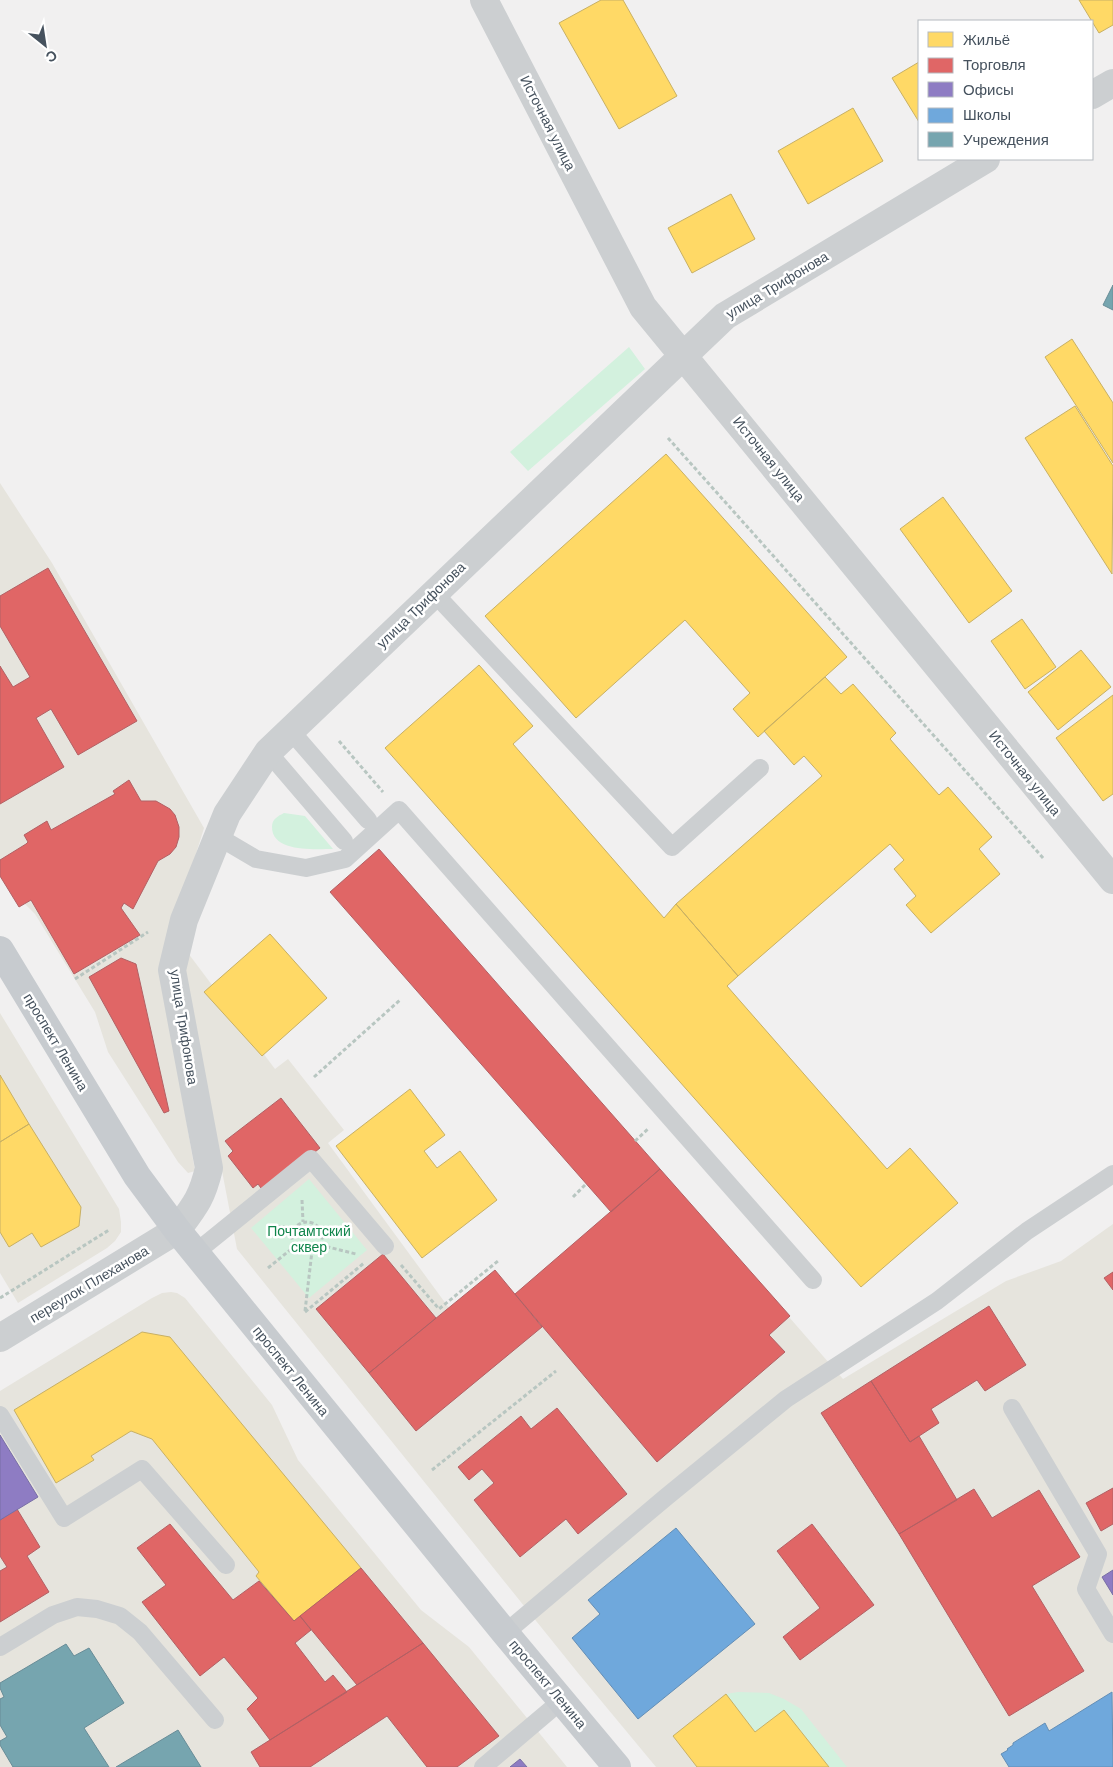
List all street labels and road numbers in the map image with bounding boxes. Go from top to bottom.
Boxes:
street label: Источная улица [517,73,579,173]
street label: улица Трифонова [723,248,831,322]
street label: Источная улица [730,413,808,505]
street label: улица Трифонова [374,559,469,651]
street label: Источная улица [986,727,1064,819]
street label: улица Трифонова [167,968,201,1086]
street label: проспект Ленина [21,990,92,1094]
street label: переулок Плеханова [27,1242,151,1326]
street label: проспект Ленина [250,1323,332,1419]
street label: проспект Ленина [506,1636,590,1732]

